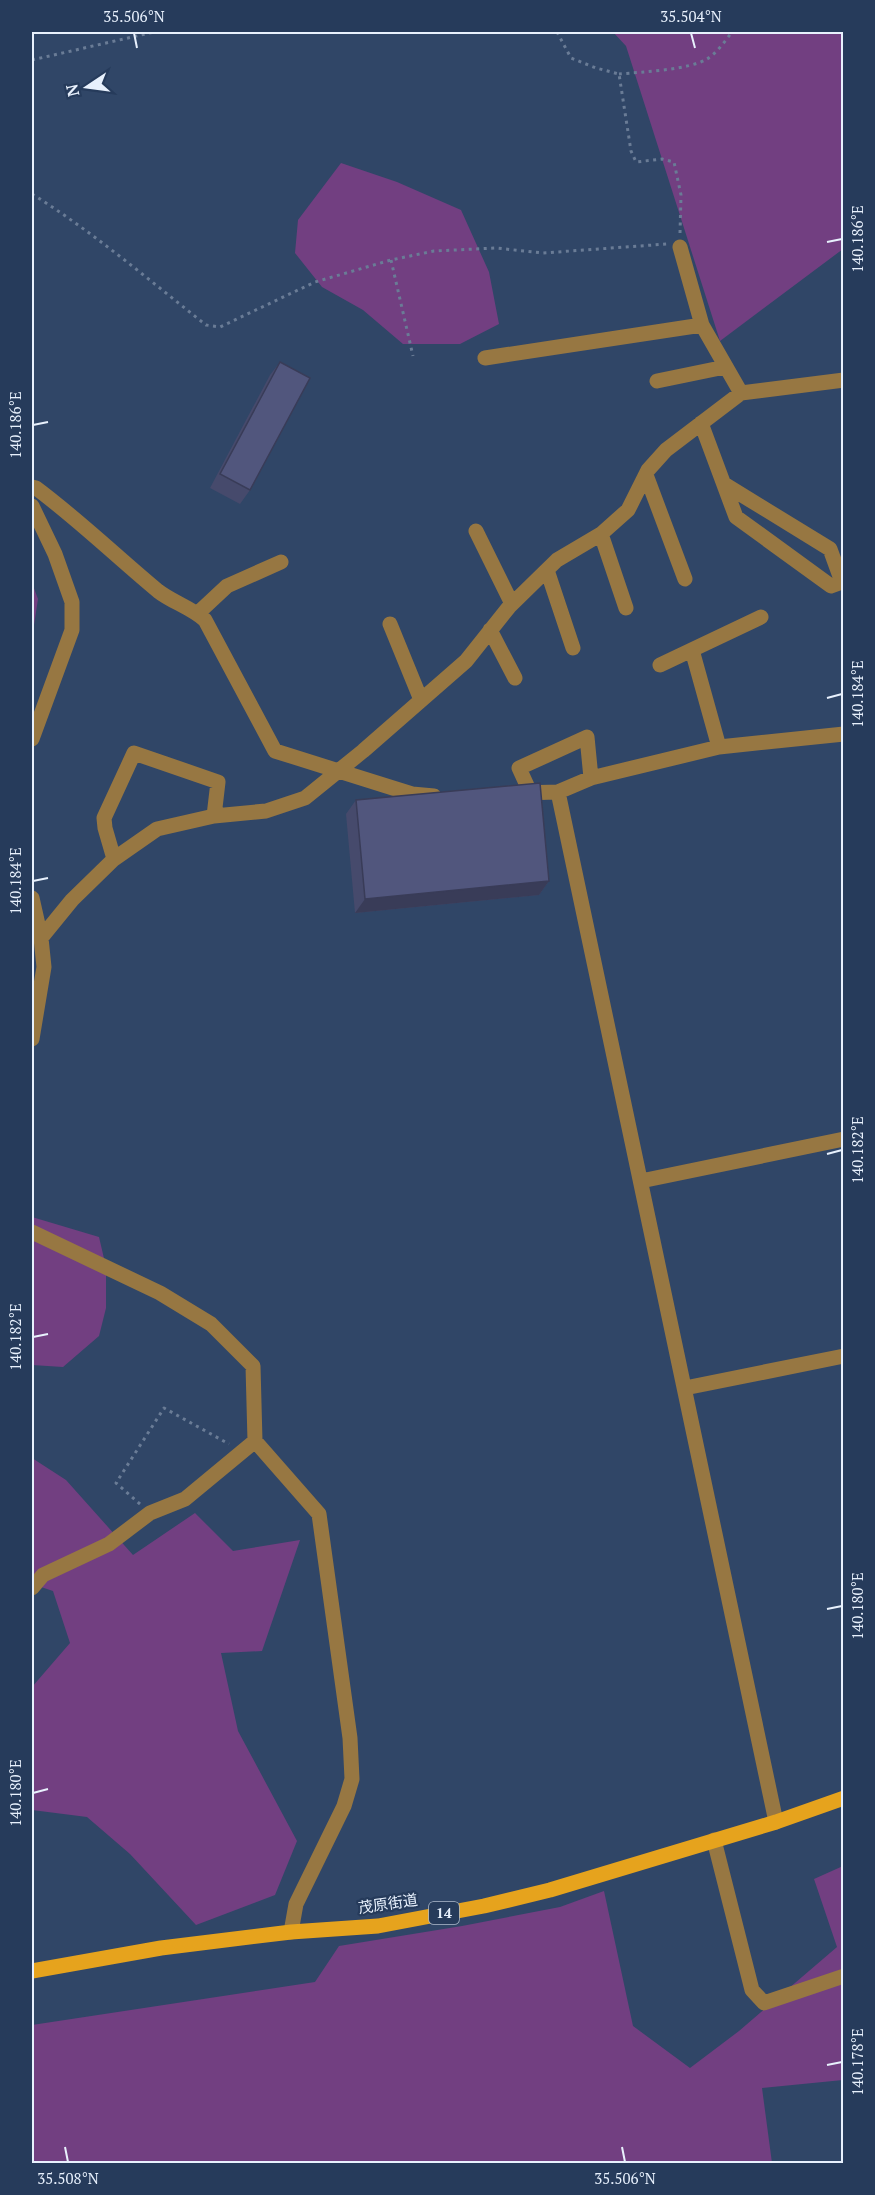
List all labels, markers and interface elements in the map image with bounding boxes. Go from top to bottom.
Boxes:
text: 35.506°N [103,6,165,26]
text: 35.504°N [660,6,722,26]
north arrow [57,57,117,117]
text: N [60,82,84,99]
text: 140.186°E [847,205,867,273]
text: 140.186°E [5,391,25,459]
text: 140.184°E [847,660,867,728]
text: 140.184°E [5,847,25,915]
text: 140.182°E [847,1116,867,1184]
text: 140.182°E [5,1303,25,1371]
text: 140.180°E [847,1572,867,1640]
text: 140.180°E [5,1759,25,1827]
street label: 茂原街道 [357,1889,419,1917]
road number: 14 [429,1902,459,1924]
text: 140.178°E [847,2028,867,2096]
text: 35.508°N [37,2168,99,2188]
text: 35.506°N [594,2168,656,2188]

